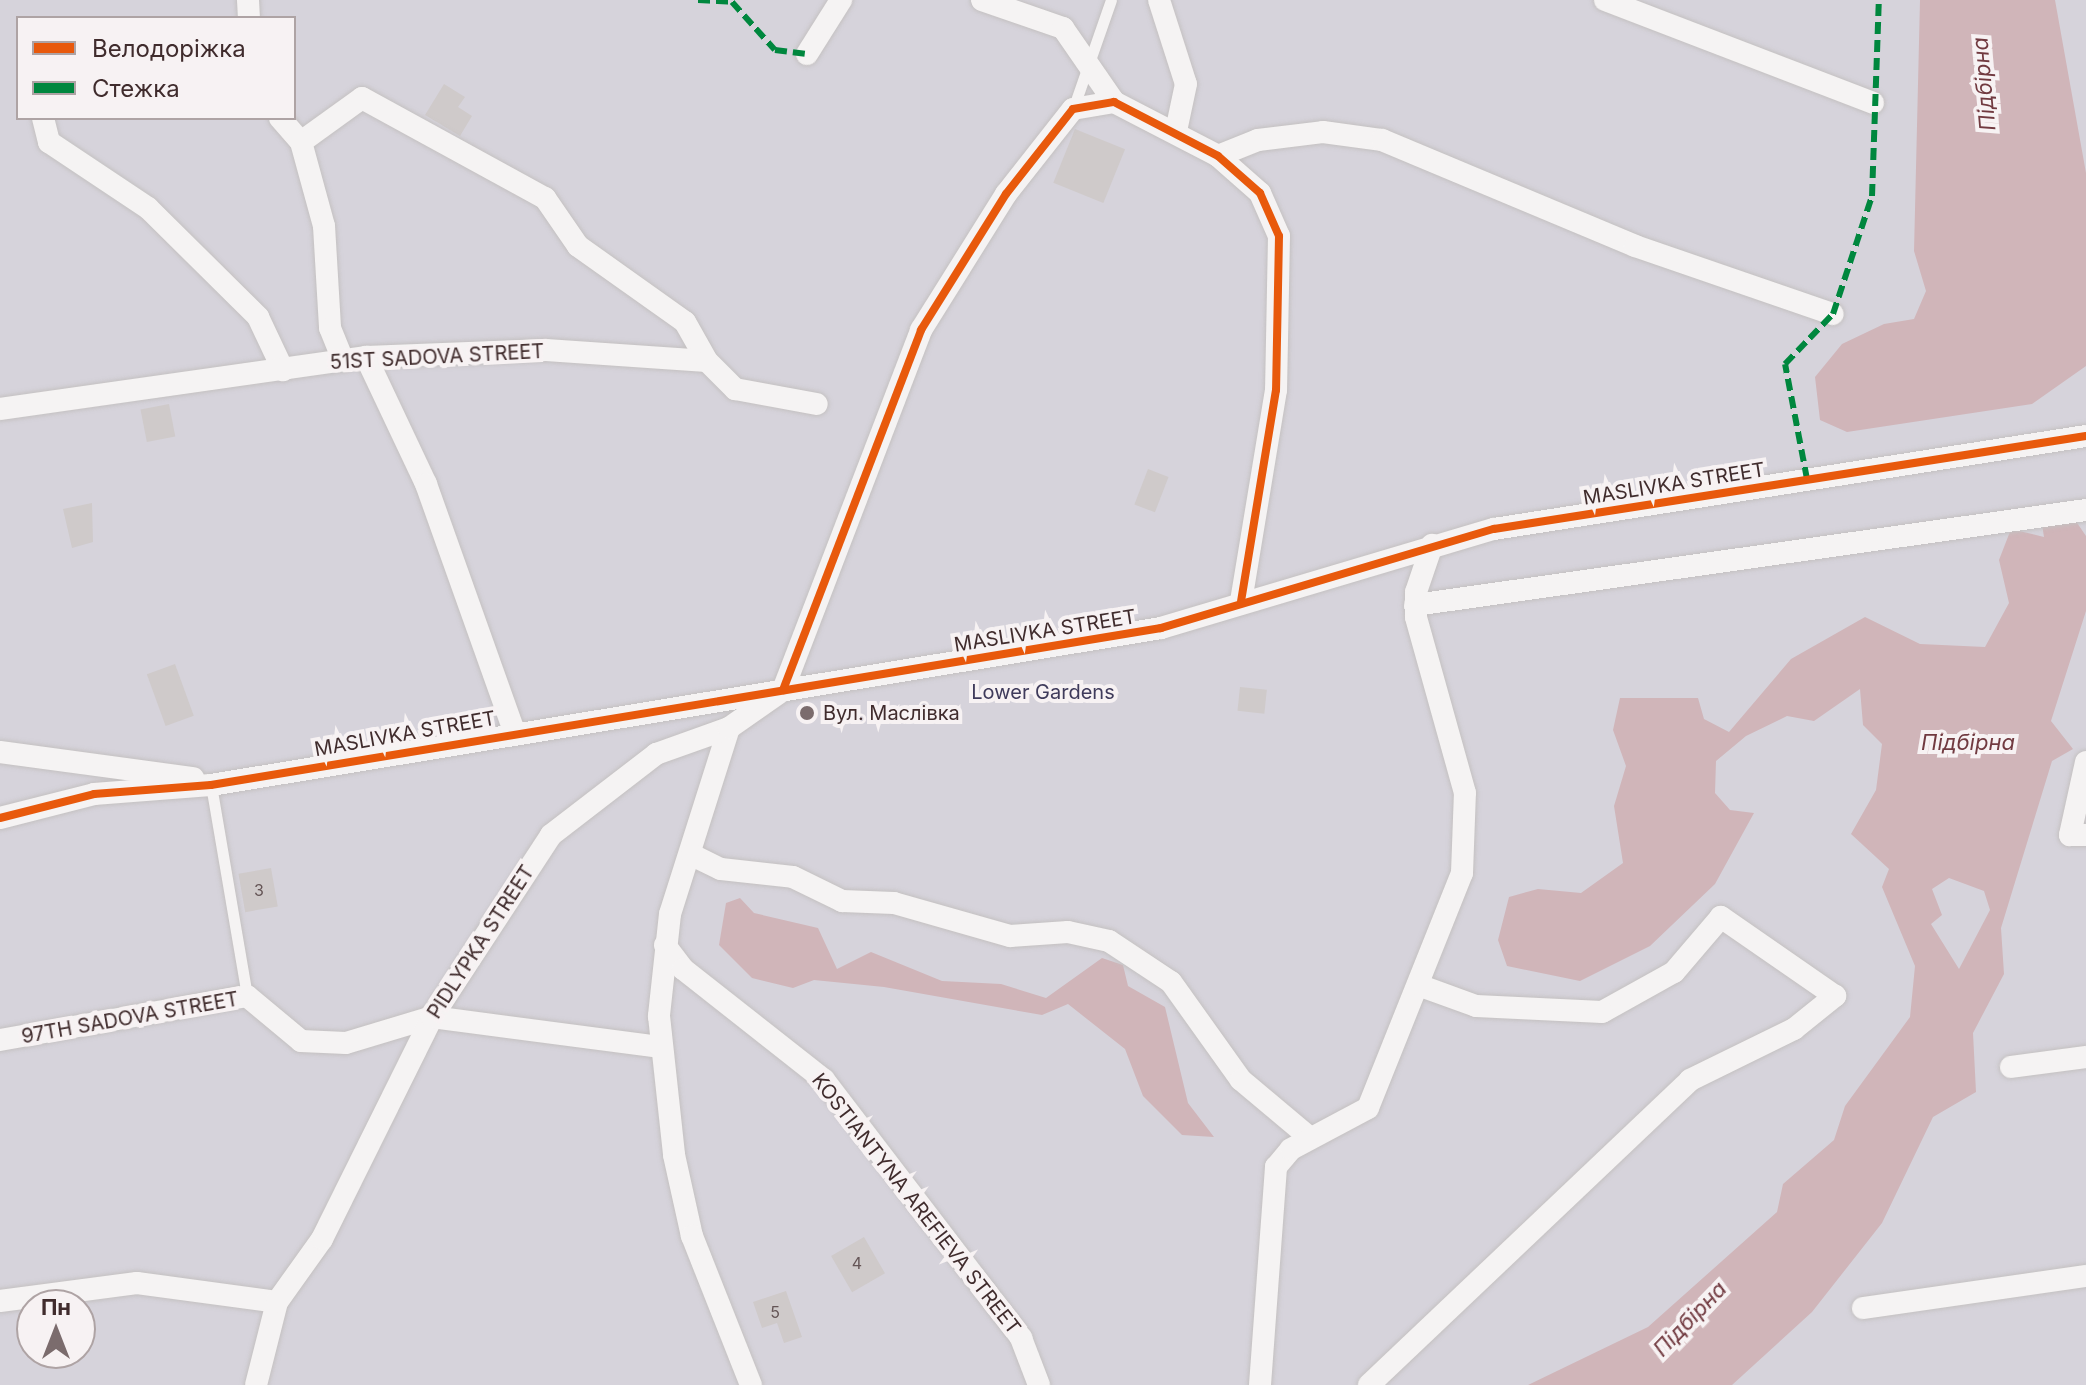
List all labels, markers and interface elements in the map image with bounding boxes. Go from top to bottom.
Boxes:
legend [16,16,296,120]
text: Велодоріжка [92,34,246,63]
water label: Підбірна [1967,36,2001,132]
text: Стежка [92,74,180,103]
street label: 51ST SADOVA STREET [329,339,545,375]
street label: MASLIVKA STREET [1581,458,1767,510]
street label: MASLIVKA STREET [952,605,1138,657]
park label: Lower Gardens [971,680,1115,704]
place label: Вул. Маслівка [823,701,960,725]
marker: Вул. Маслівка [798,704,816,722]
street label: MASLIVKA STREET [313,706,497,762]
water label: Підбірна [1921,730,2015,756]
street label: PIDLYPKA STREET [422,861,540,1023]
house number: 3 [254,880,264,900]
street label: 97TH SADOVA STREET [20,987,240,1049]
street label: KOSTIANTYNA AREFIEVA STREET [807,1069,1025,1339]
house number: 4 [852,1253,862,1273]
water label: Підбірна [1648,1276,1732,1362]
north arrow [16,1289,96,1369]
text: Пн [41,1294,71,1320]
house number: 5 [770,1302,780,1322]

